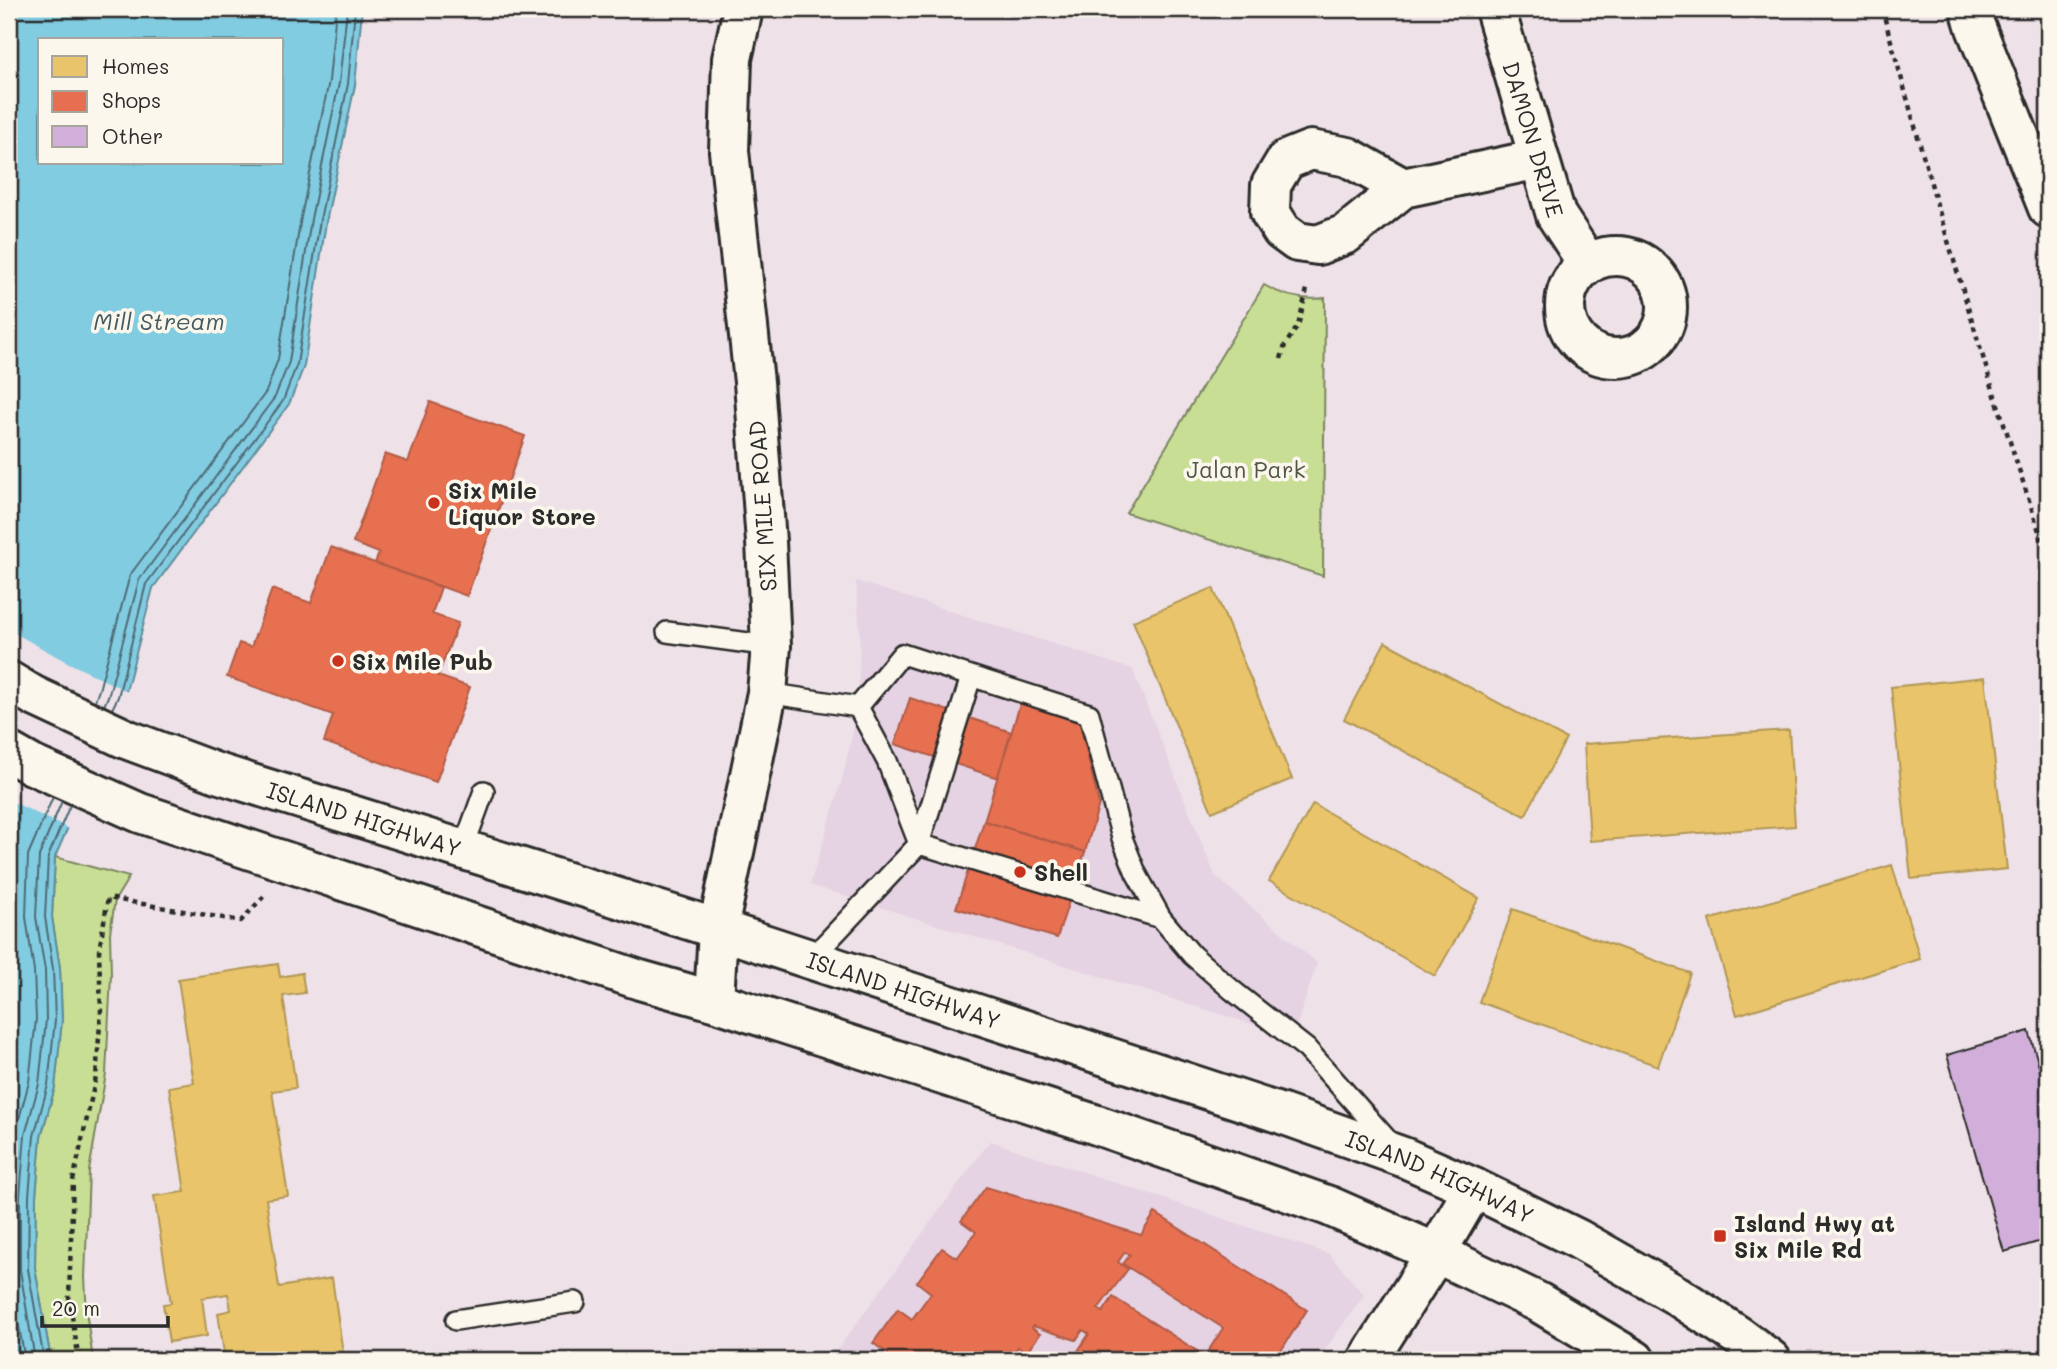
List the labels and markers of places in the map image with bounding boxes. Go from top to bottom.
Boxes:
place label: Six Mile Liquor Store [448,475,596,531]
marker: Six Mile Liquor Store [426,495,442,511]
place label: Six Mile Pub [352,646,493,676]
marker: Six Mile Pub [330,653,346,669]
place label: Shell [1034,857,1088,887]
marker: Shell [1012,864,1028,880]
place label: Island Hwy at Six Mile Rd [1734,1208,1895,1264]
marker: Island Hwy at Six Mile Rd [1712,1228,1728,1244]

